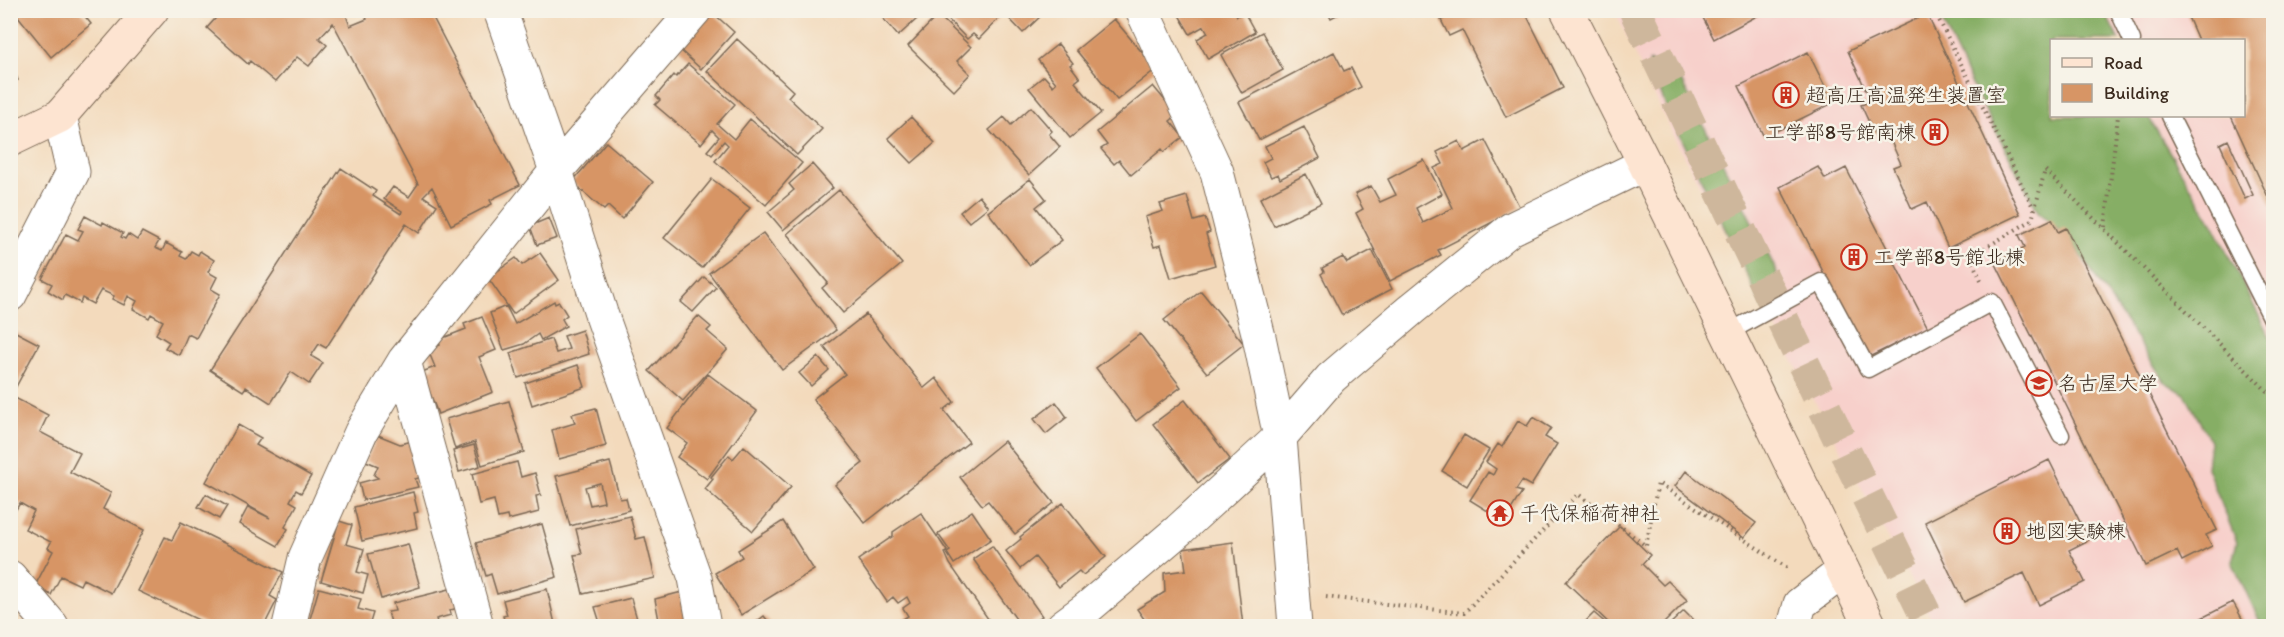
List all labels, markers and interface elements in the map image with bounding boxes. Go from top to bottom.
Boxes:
legend [2050,39,2245,117]
text: Road [2104,52,2143,74]
building icon: 超高圧高温発生装置室 [1771,80,1801,110]
text: Building [2104,82,2170,104]
place label: 超高圧高温発生装置室 [1806,83,2006,107]
building icon: 工学部8号館南棟 [1920,117,1950,147]
place label: 工学部8号館南棟 [1765,120,1916,144]
building icon: 工学部8号館北棟 [1839,242,1869,272]
place label: 工学部8号館北棟 [1874,245,2025,269]
school or university icon: 名古屋大学 [2024,368,2054,398]
place label: 名古屋大学 [2058,371,2158,395]
temple icon: 千代保稲荷神社 [1485,498,1515,528]
place label: 千代保稲荷神社 [1520,501,1660,525]
building icon: 地図実験棟 [1992,516,2022,546]
place label: 地図実験棟 [2026,519,2126,543]

